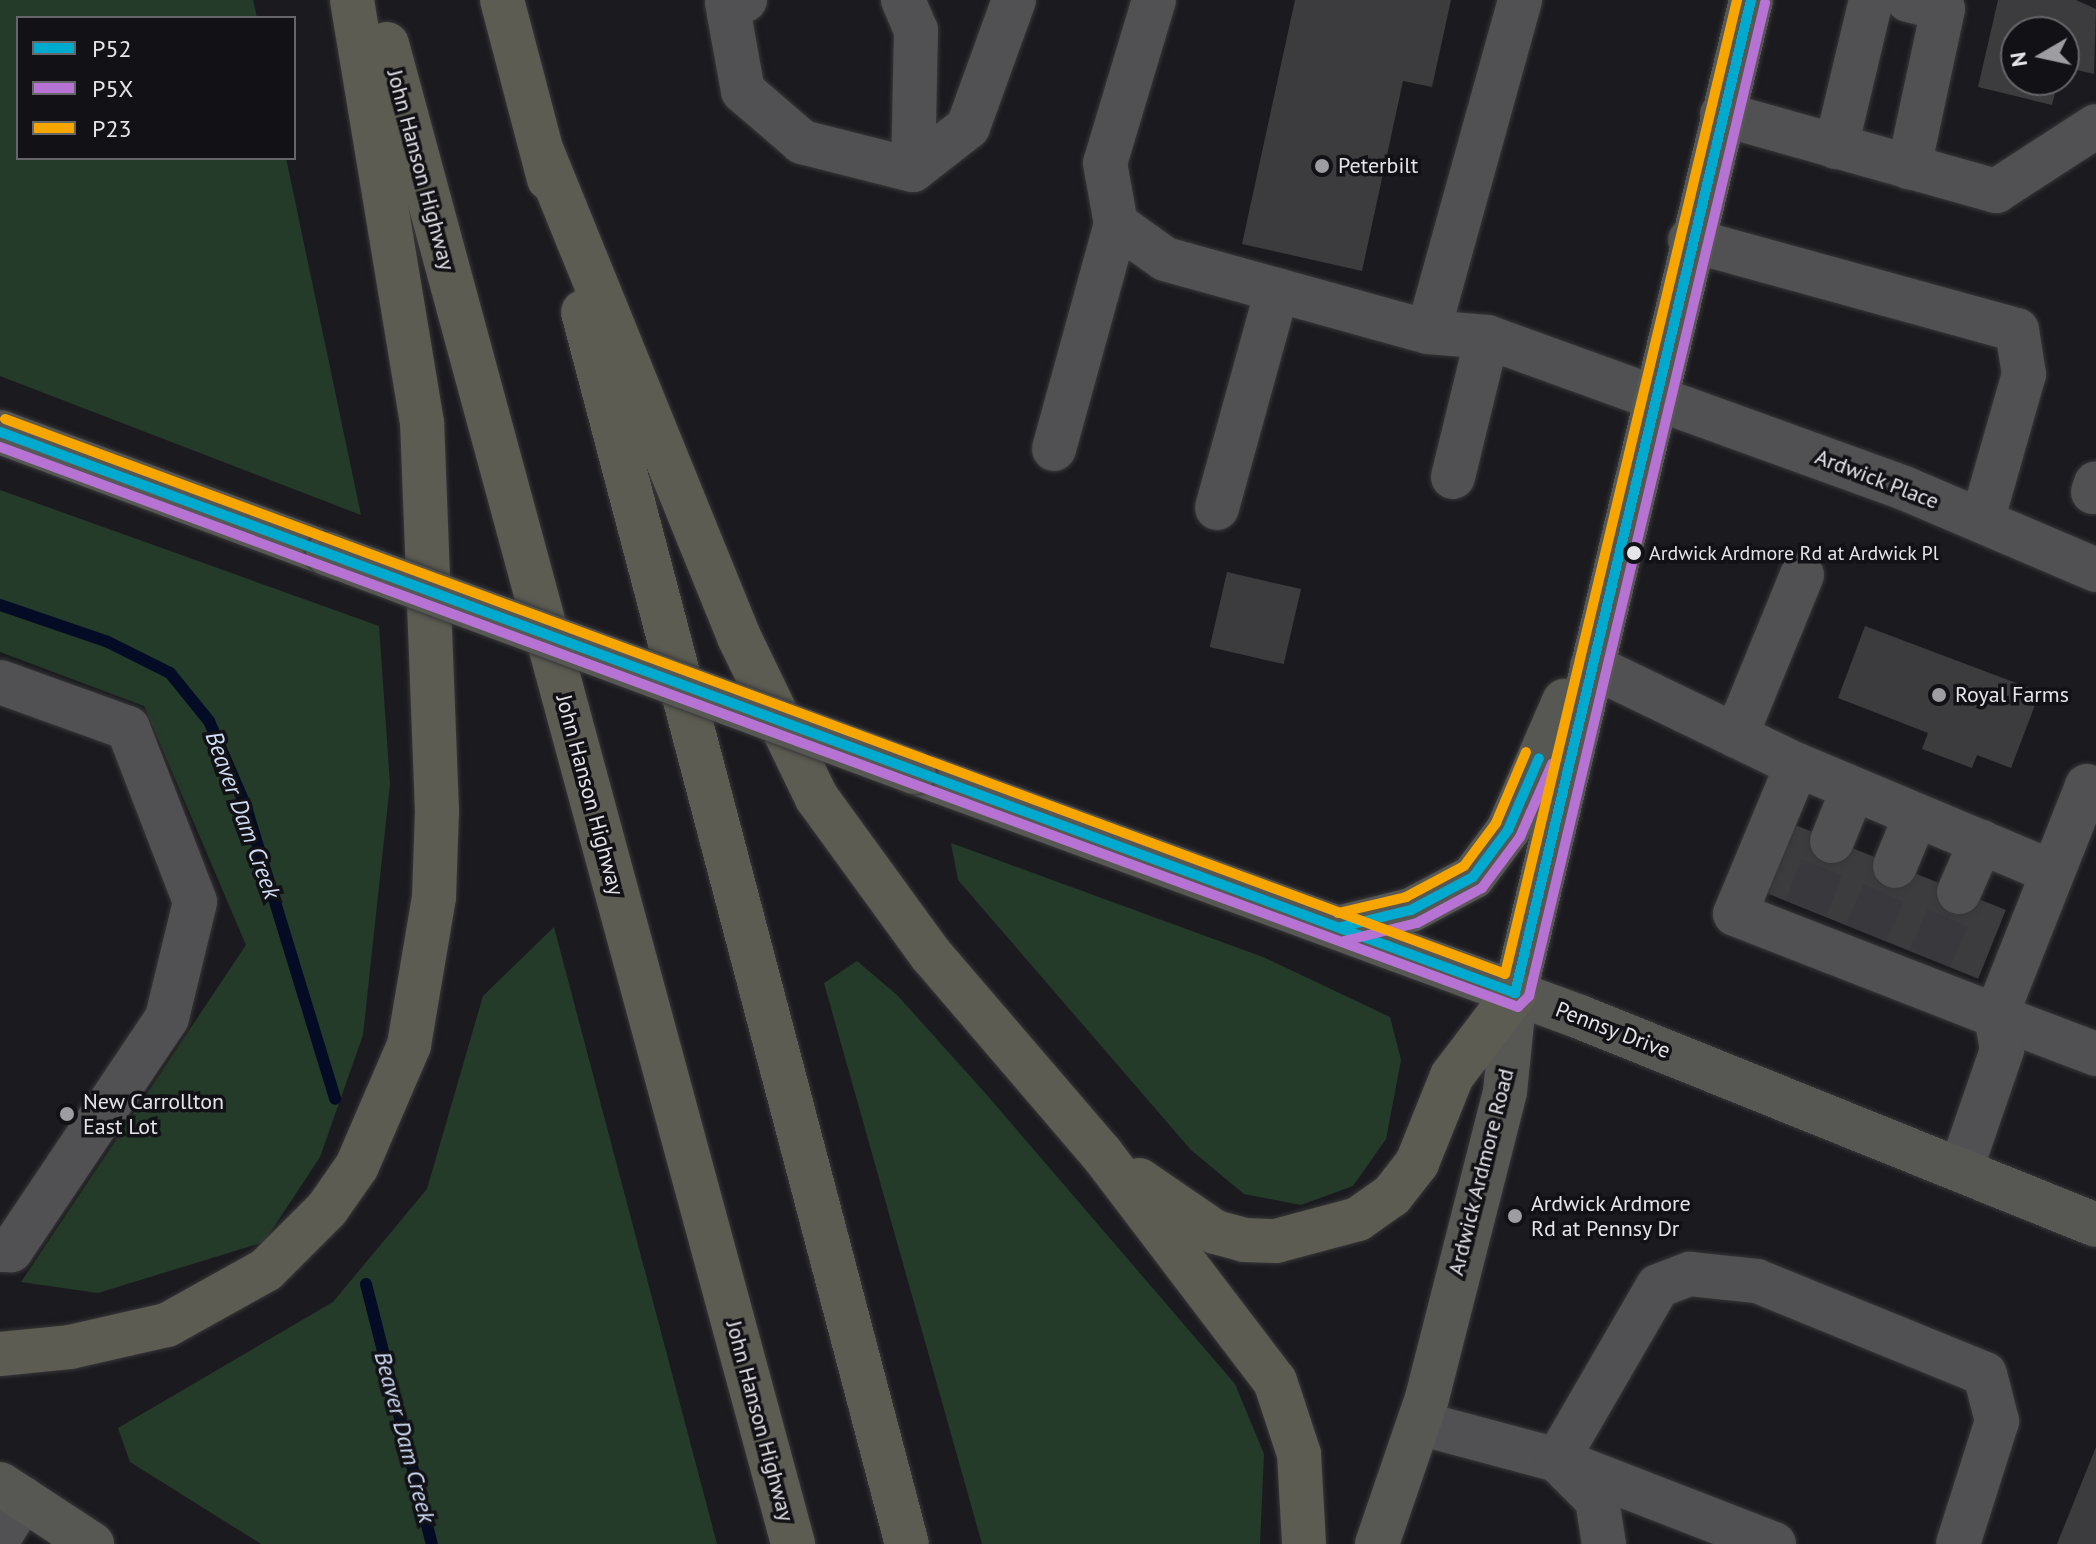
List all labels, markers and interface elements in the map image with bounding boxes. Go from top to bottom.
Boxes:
legend [16,16,296,160]
north arrow [2000,16,2080,96]
text: P52 [92,33,132,64]
text: N [2003,50,2033,69]
street label: John Hanson Highway [382,67,460,273]
text: P5X [92,73,133,104]
text: P23 [92,113,132,144]
place label: Peterbilt [1338,153,1418,179]
marker: Peterbilt [1313,157,1331,175]
street label: Ardwick Place [1811,443,1943,515]
place label: Ardwick Ardmore Rd at Ardwick Pl [1649,541,1941,565]
marker: Ardwick Ardmore Rd at Ardwick Pl [1626,545,1642,561]
place label: Royal Farms [1955,682,2069,708]
marker: Royal Farms [1930,686,1948,704]
street label: John Hanson Highway [551,692,629,898]
water label: Beaver Dam Creek [199,727,287,903]
street label: Pennsy Drive [1552,996,1674,1064]
street label: Ardwick Ardmore Road [1442,1065,1520,1279]
place label: New Carrollton East Lot [83,1088,225,1140]
marker: New Carrollton East Lot [58,1105,76,1123]
place label: Ardwick Ardmore Rd at Pennsy Dr [1531,1190,1692,1242]
marker: Ardwick Ardmore Rd at Pennsy Dr [1506,1207,1524,1225]
street label: John Hanson Highway [721,1318,799,1524]
water label: Beaver Dam Creek [368,1348,442,1526]

